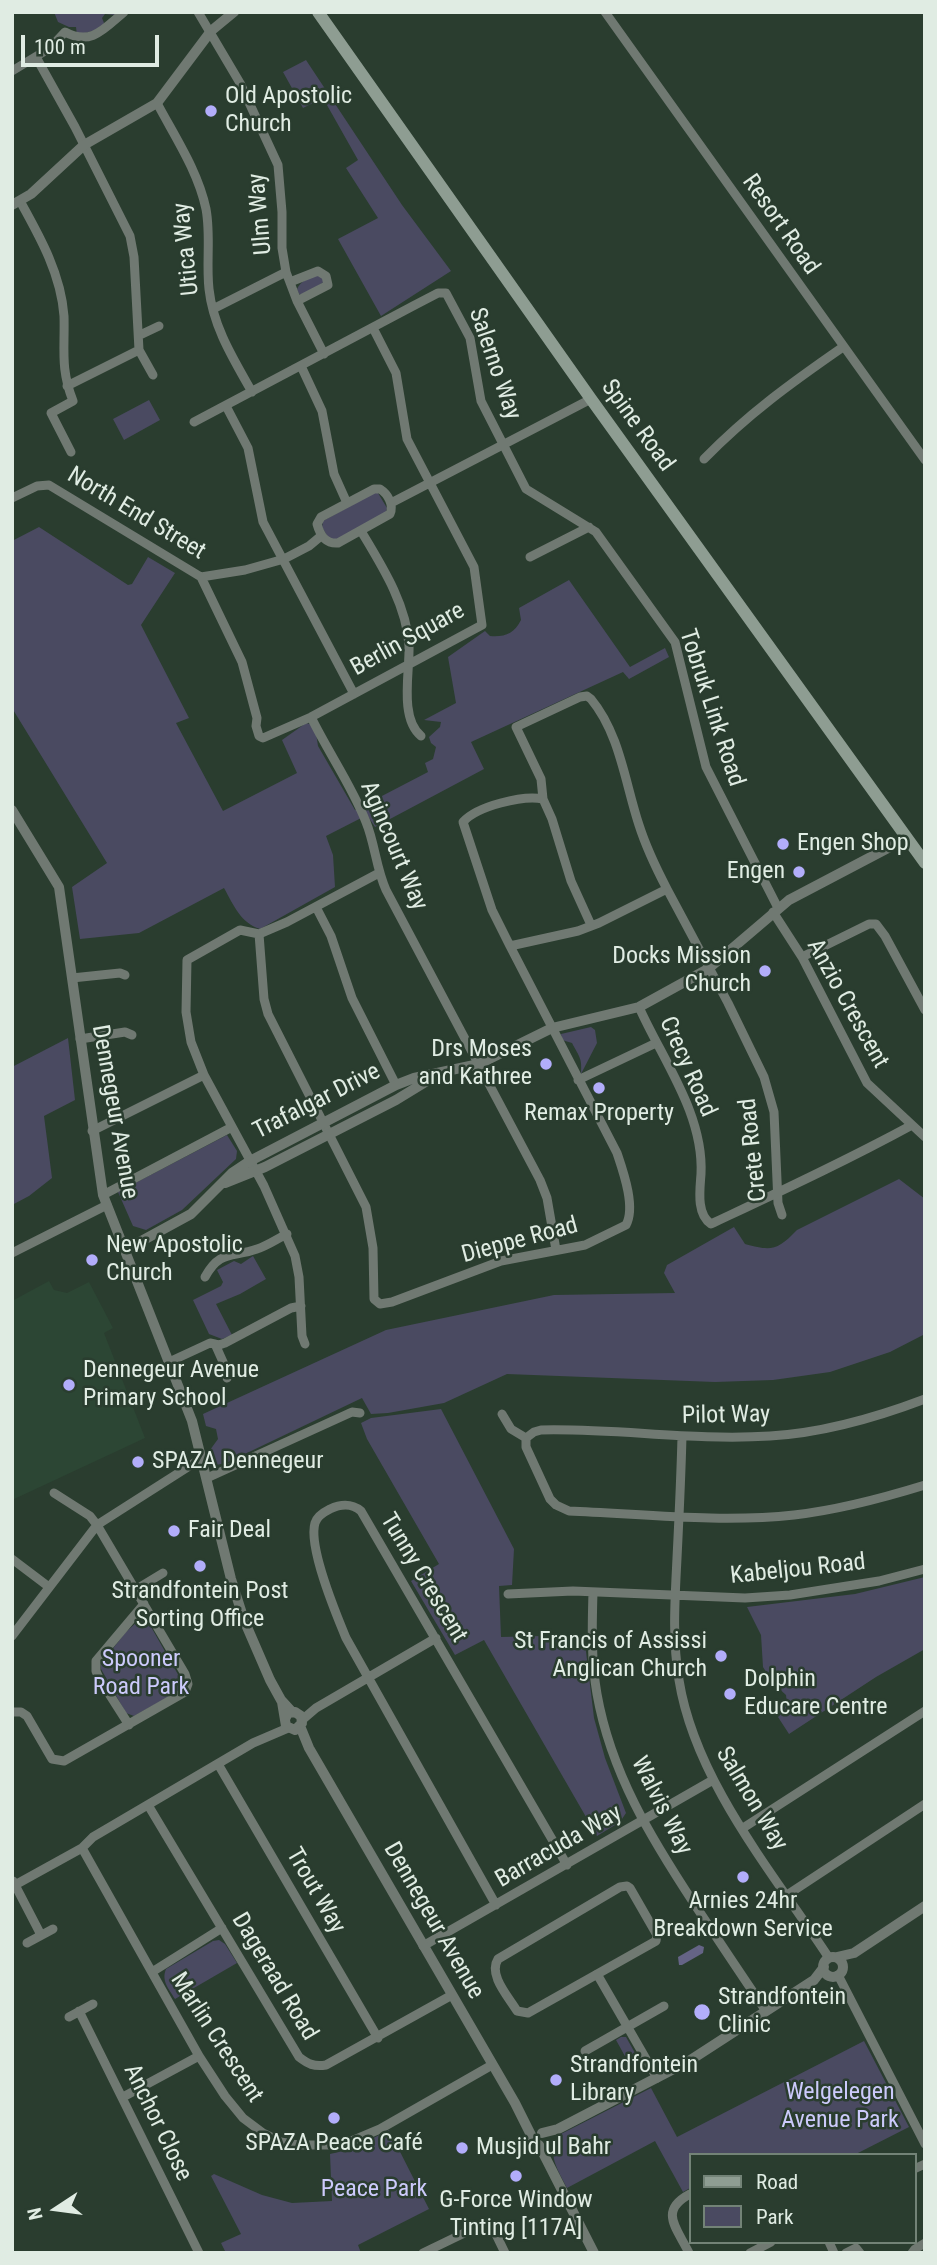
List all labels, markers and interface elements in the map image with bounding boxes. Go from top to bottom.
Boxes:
scale bar [24,21,163,65]
text: 100 m [34,35,86,59]
place label: Old Apostolic Church [225,83,352,139]
marker: Old Apostolic Church [203,103,219,119]
street label: Resort Road [735,169,825,281]
street label: Ulm Way [243,172,279,256]
street label: Utica Way [168,201,206,297]
street label: Salerno Way [461,304,527,424]
street label: Spine Road [594,375,680,477]
street label: North End Street [62,461,210,567]
street label: Berlin Square [346,597,470,683]
street label: Tobruk Link Road [672,626,750,790]
street label: Agincourt Way [353,777,433,915]
place label: Engen Shop [797,830,909,858]
marker: Engen Shop [775,836,791,852]
place label: Engen [727,858,785,886]
marker: Engen [791,864,807,880]
street label: Anzio Crescent [800,934,894,1074]
place label: Docks Mission Church [612,943,751,999]
marker: Docks Mission Church [757,963,773,979]
street label: Crecy Road [652,1012,722,1122]
street label: Dennegeur Avenue [85,1023,143,1201]
place label: Drs Moses and Kathree [419,1036,532,1092]
marker: Drs Moses and Kathree [538,1056,554,1072]
street label: Trafalgar Drive [249,1058,385,1146]
marker: Remax Property [591,1080,607,1096]
street label: Crete Road [734,1097,774,1203]
place label: Remax Property [524,1100,674,1128]
street label: Dieppe Road [459,1212,581,1270]
place label: New Apostolic Church [106,1232,243,1288]
marker: New Apostolic Church [84,1252,100,1268]
place label: Dennegeur Avenue Primary School [83,1357,259,1413]
marker: Dennegeur Avenue Primary School [61,1377,77,1393]
street label: Pilot Way [682,1401,770,1431]
place label: SPAZA Dennegeur [152,1448,323,1476]
marker: SPAZA Dennegeur [130,1454,146,1470]
street label: Tunny Crescent [373,1508,473,1648]
place label: Fair Deal [188,1517,271,1545]
marker: Fair Deal [166,1523,182,1539]
street label: Kabeljou Road [729,1549,867,1591]
marker: Strandfontein Post Sorting Office [192,1558,208,1574]
place label: Strandfontein Post Sorting Office [112,1578,288,1634]
place label: St Francis of Assissi Anglican Church [514,1628,707,1684]
park label: Spooner Road Park [93,1646,189,1702]
marker: St Francis of Assissi Anglican Church [713,1648,729,1664]
place label: Dolphin Educare Centre [744,1666,888,1722]
marker: Dolphin Educare Centre [722,1686,738,1702]
street label: Salmon Way [709,1742,793,1856]
street label: Walvis Way [624,1752,698,1860]
street label: Barracuda Way [491,1799,627,1895]
street label: Dennegeur Avenue [377,1838,489,2004]
street label: Trout Way [279,1843,351,1939]
marker: Arnies 24hr Breakdown Service [735,1869,751,1885]
place label: Arnies 24hr Breakdown Service [653,1888,833,1944]
street label: Dageraad Road [225,1908,323,2046]
street label: Marlin Crescent [163,1968,269,2108]
place label: Strandfontein Clinic [718,1984,846,2040]
marker: Strandfontein Clinic [692,2002,712,2022]
place label: Strandfontein Library [570,2052,698,2108]
street label: Anchor Close [116,2060,198,2186]
marker: Strandfontein Library [548,2072,564,2088]
park label: Welgelegen Avenue Park [781,2079,899,2135]
marker: SPAZA Peace Café [326,2110,342,2126]
place label: SPAZA Peace Café [245,2130,423,2158]
place label: Musjid ul Bahr [476,2134,611,2162]
marker: Musjid ul Bahr [454,2140,470,2156]
legend [688,2153,916,2244]
marker: G-Force Window Tinting [117A] [508,2168,524,2184]
text: Road [756,2170,798,2194]
north arrow [21,2174,91,2244]
park label: Peace Park [321,2176,427,2204]
place label: G-Force Window Tinting [117A] [439,2187,593,2243]
text: Park [756,2205,793,2229]
text: N [23,2206,48,2222]

